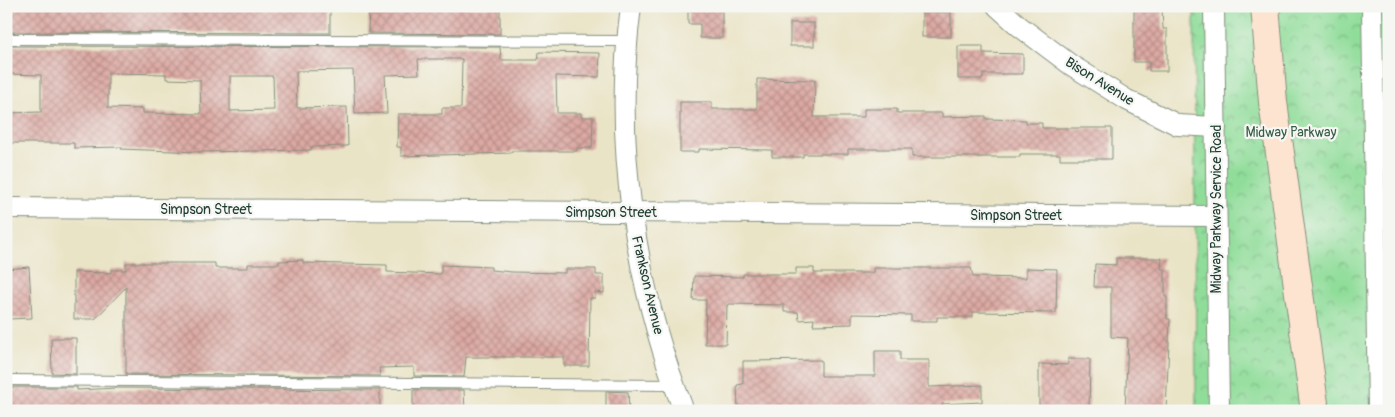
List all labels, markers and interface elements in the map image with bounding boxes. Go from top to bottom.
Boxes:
street label: Bison Avenue [1062,54,1137,109]
street label: Midway Parkway Service Road [1208,124,1225,293]
park label: Midway Parkway [1246,124,1336,141]
street label: Simpson Street [160,201,252,218]
street label: Simpson Street [565,204,657,221]
street label: Simpson Street [970,207,1062,224]
street label: Frankson Avenue [628,234,667,336]

